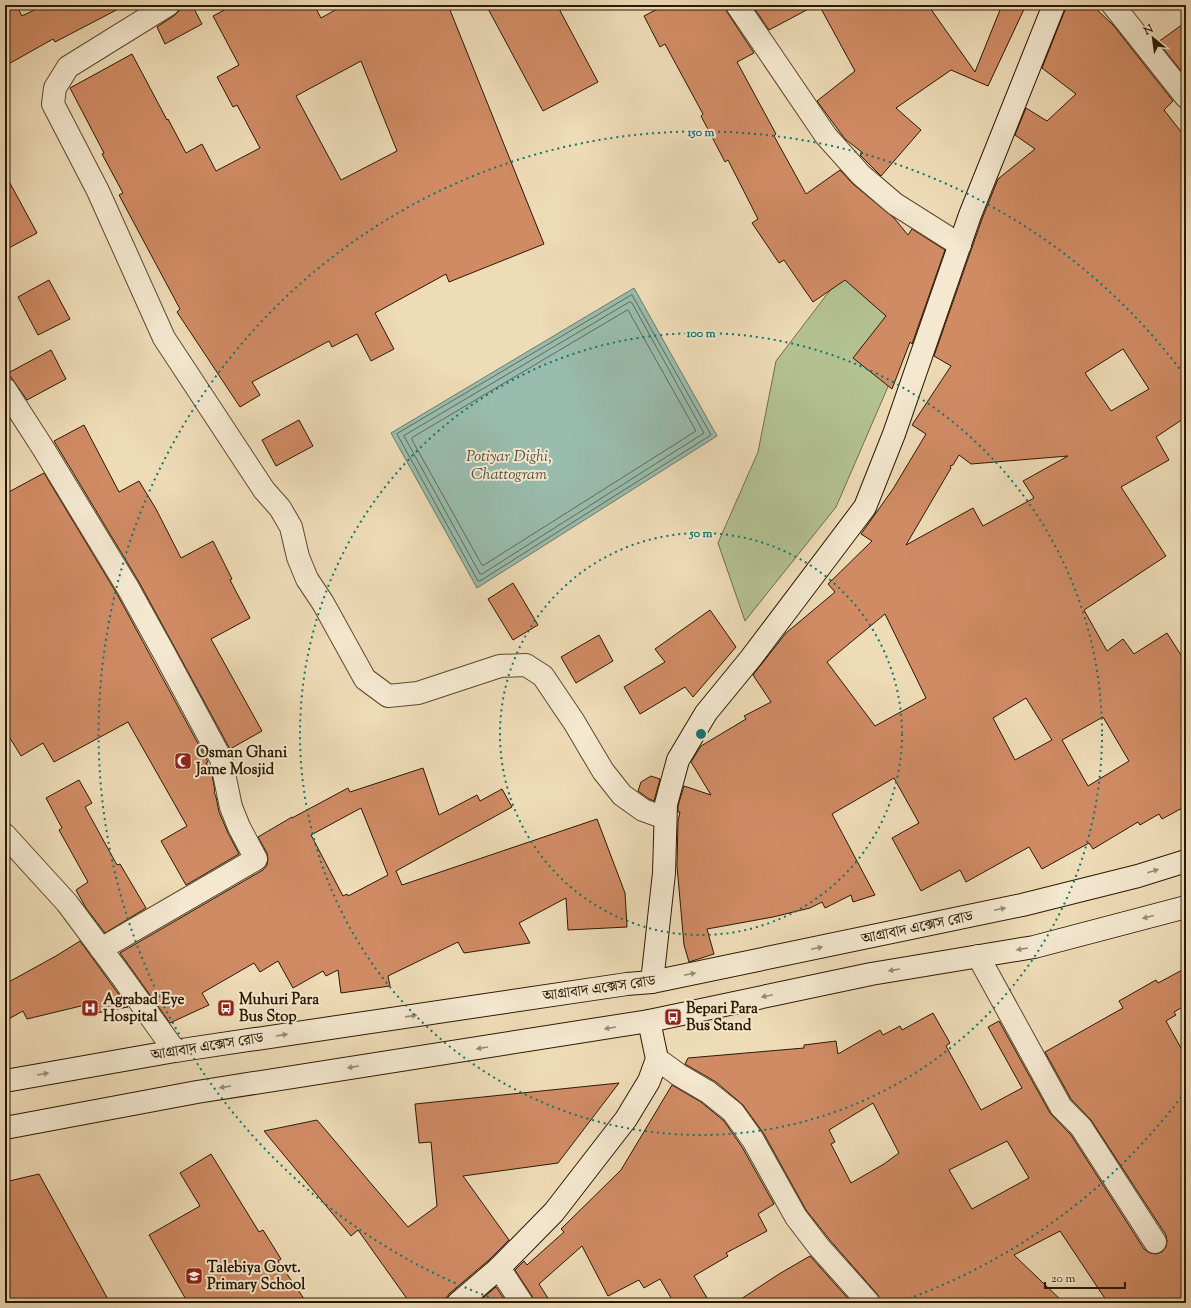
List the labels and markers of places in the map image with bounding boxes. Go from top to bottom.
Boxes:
centre of rings [694,727,708,741]
place label: Osman Ghani Jame Mosjid [195,743,288,781]
mosque icon: Osman Ghani Jame Mosjid [173,751,193,771]
place label: Agrabad Eye Hospital [103,990,184,1028]
place label: Muhuri Para Bus Stop [239,990,319,1028]
hospital icon: Agrabad Eye Hospital [80,998,100,1018]
bus stop icon: Muhuri Para Bus Stop [216,998,236,1018]
place label: Bepari Para Bus Stand [686,999,758,1037]
bus stop icon: Bepari Para Bus Stand [663,1007,683,1027]
place label: Talebiya Govt. Primary School [207,1258,306,1296]
school or university icon: Talebiya Govt. Primary School [184,1266,204,1286]

